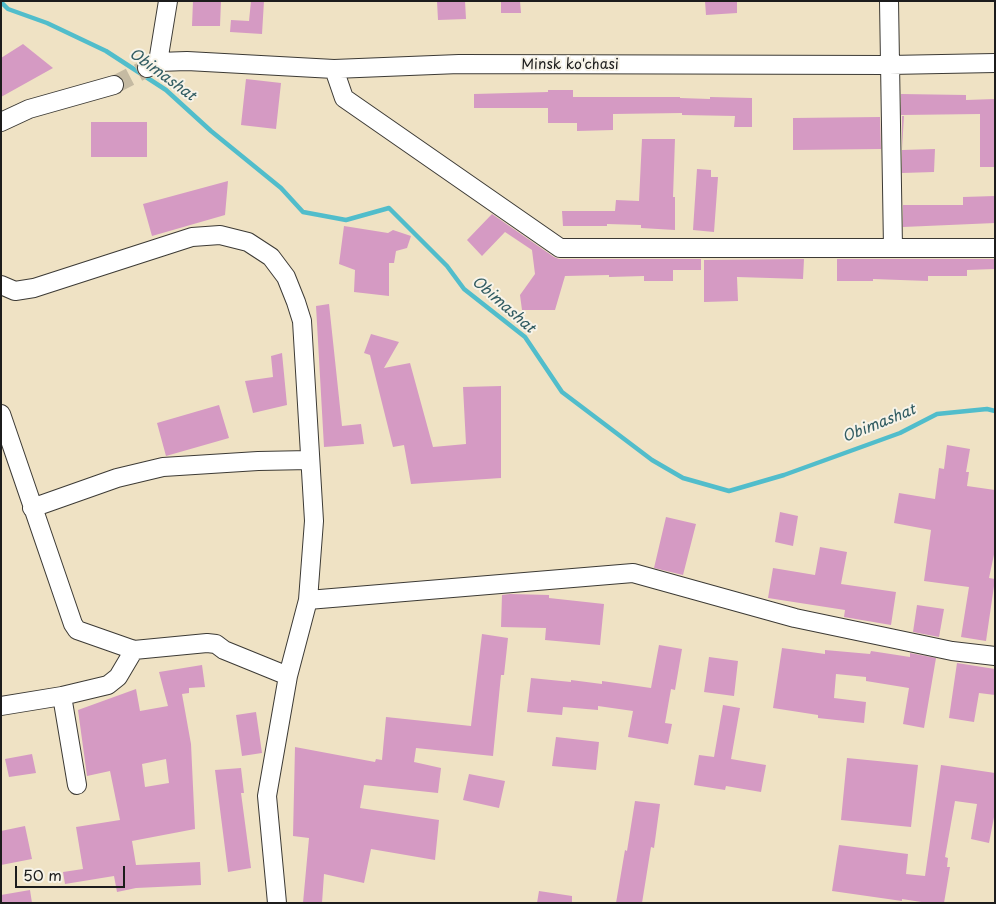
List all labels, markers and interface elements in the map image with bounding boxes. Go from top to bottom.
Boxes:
water label: Obimashat [125,45,199,105]
street label: Minsk ko'chasi [521,57,619,73]
water label: Obimashat [468,273,538,337]
water label: Obimashat [840,401,918,447]
scale bar [18,856,128,888]
text: 50 m [23,863,62,886]

